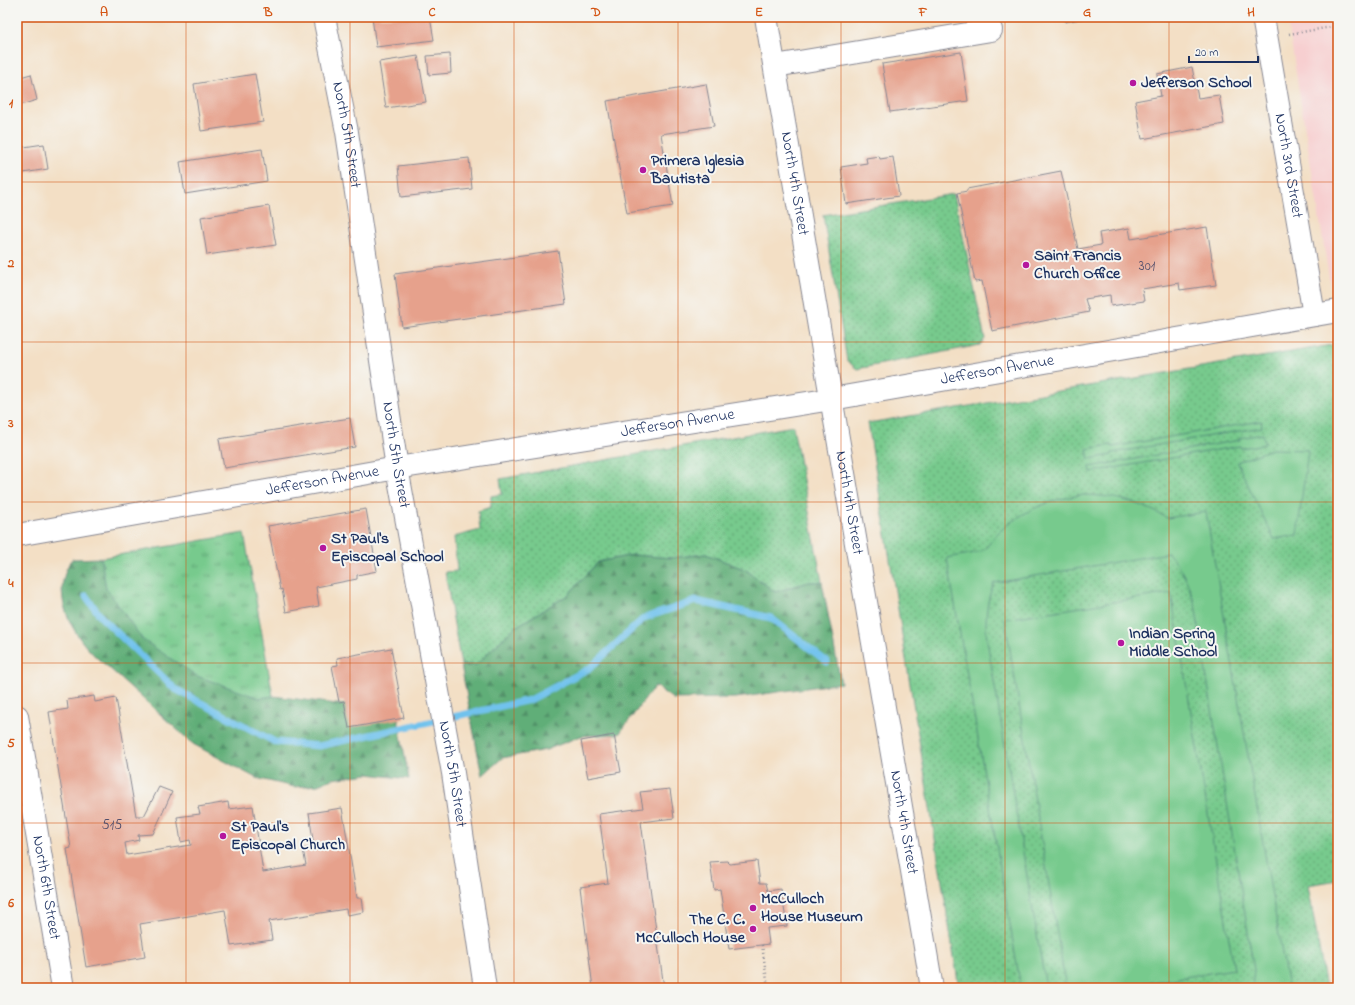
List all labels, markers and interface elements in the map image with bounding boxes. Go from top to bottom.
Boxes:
text: A [100,3,108,22]
text: B [263,3,273,22]
text: C [428,3,436,22]
text: D [590,3,601,22]
text: E [755,3,763,22]
text: F [918,3,928,22]
text: G [1083,3,1091,22]
text: H [1247,3,1255,22]
scale bar [1189,38,1258,64]
text: 20 m [1195,44,1218,62]
place label: Jefferson School [1141,71,1252,95]
marker: Jefferson School [1128,78,1138,88]
street label: North 5th Street [325,80,367,190]
text: 1 [9,94,14,113]
street label: North 3rd Street [1268,112,1309,221]
street label: North 4th Street [774,130,815,238]
place label: Primera Iglesia Bautista [650,149,745,191]
marker: Primera Iglesia Bautista [638,165,648,175]
place label: Saint Francis Church Office [1034,244,1122,286]
text: 2 [7,254,15,273]
house number: 301 [1139,256,1156,277]
marker: Saint Francis Church Office [1021,260,1031,270]
street label: Jefferson Avenue [939,348,1057,392]
street label: North 5th Street [375,400,416,511]
street label: Jefferson Avenue [619,403,737,444]
text: 3 [7,414,14,433]
street label: North 4th Street [828,449,870,557]
street label: Jefferson Avenue [264,459,382,503]
place label: St Paul's Episcopal School [331,527,444,569]
marker: St Paul's Episcopal School [318,543,328,553]
text: 4 [7,574,14,593]
place label: Indian Spring Middle School [1129,622,1218,664]
marker: Indian Spring Middle School [1116,638,1126,648]
street label: North 5th Street [432,719,473,830]
text: 5 [7,734,15,753]
street label: North 4th Street [883,768,924,877]
house number: 515 [102,815,122,836]
place label: St Paul's Episcopal Church [231,815,345,857]
marker: St Paul's Episcopal Church [218,831,228,841]
street label: North 6th Street [25,834,67,942]
place label: McCulloch House Museum [761,887,863,929]
text: 6 [7,894,14,913]
marker: McCulloch House Museum [748,903,758,913]
place label: The C. C. McCulloch House [636,908,746,950]
marker: The C. C. McCulloch House [748,924,758,934]

